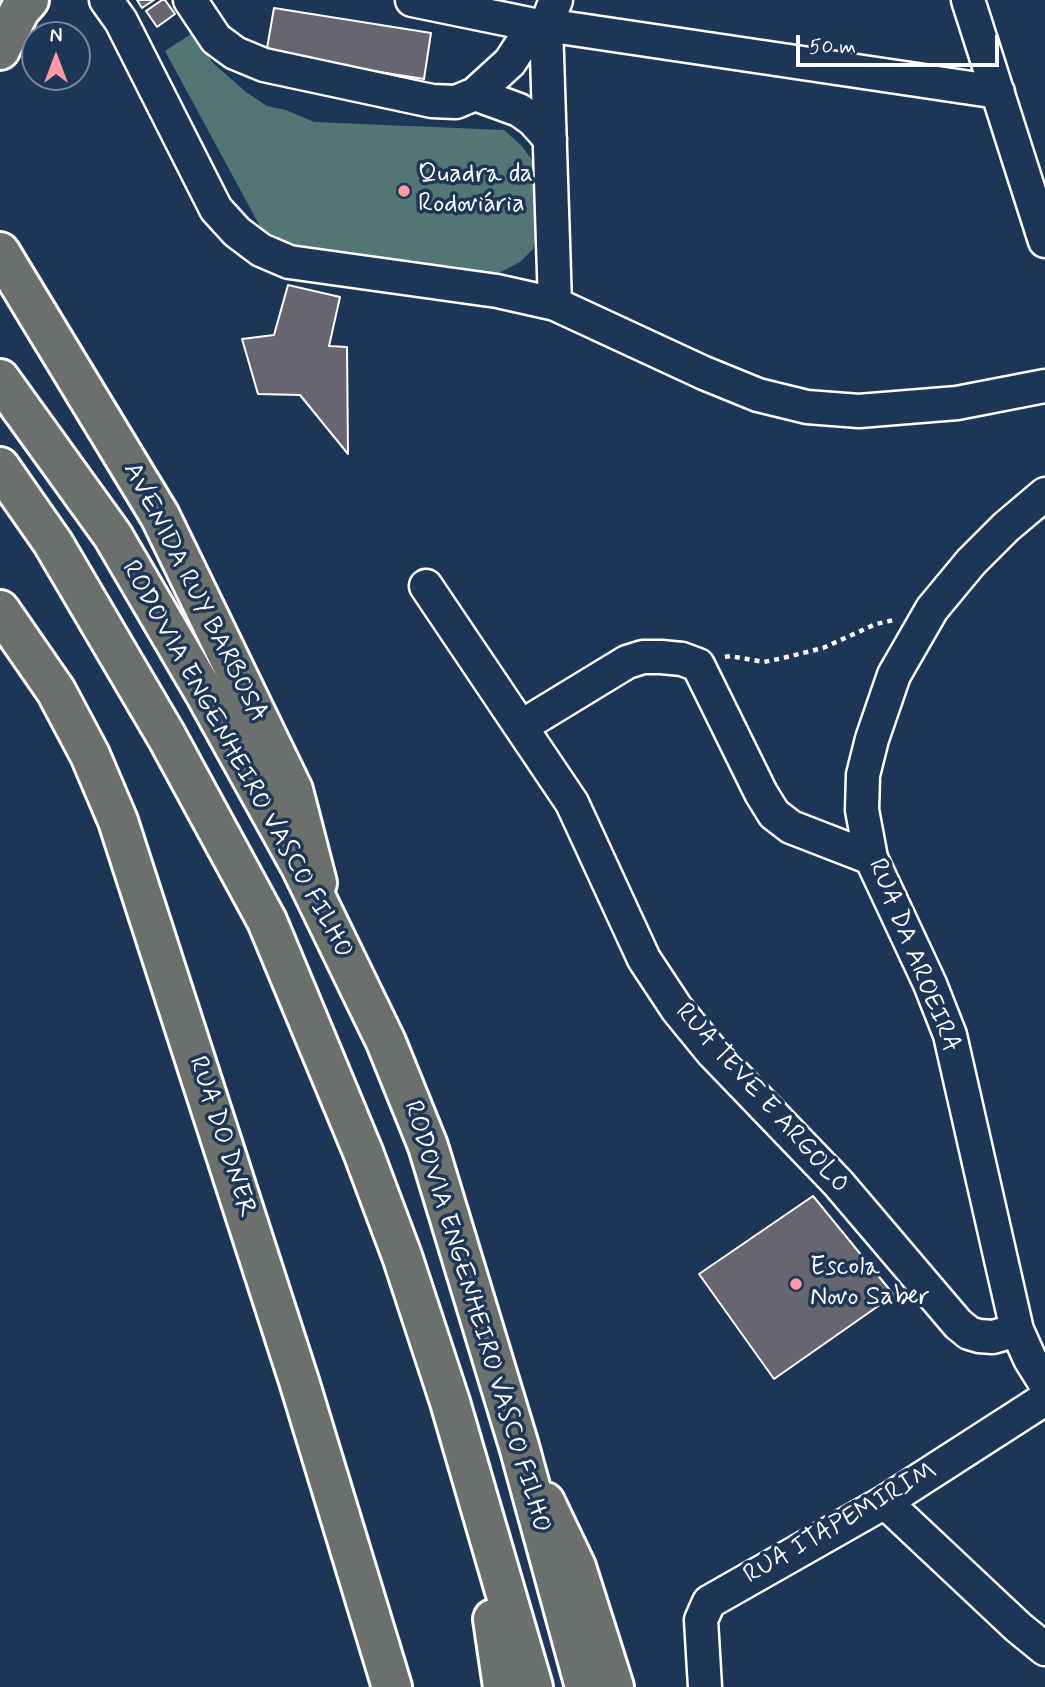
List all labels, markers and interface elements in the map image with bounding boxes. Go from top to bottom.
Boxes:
north arrow [21,21,91,91]
scale bar [800,21,1003,65]
text: N [50,24,62,49]
text: 50 m [809,33,856,61]
place label: Quadra da Rodoviária [418,160,533,222]
marker: Quadra da Rodoviária [396,183,412,199]
street label: AVENIDA RUY BARBOSA [115,458,273,728]
street label: RODOVIA ENGENHEIRO VASCO FILHO [113,556,359,964]
street label: RUA DA AROEIRA [860,855,966,1057]
street label: RUA TEVE E ARGOLO [667,997,855,1201]
street label: RUA DO DNER [180,1053,262,1221]
street label: RODOVIA ENGENHEIRO VASCO FILHO [395,1097,557,1537]
place label: Escola Novo Saber [810,1253,930,1314]
marker: Escola Novo Saber [788,1276,804,1292]
street label: RUA ITAPEMIRIM [739,1456,943,1592]

